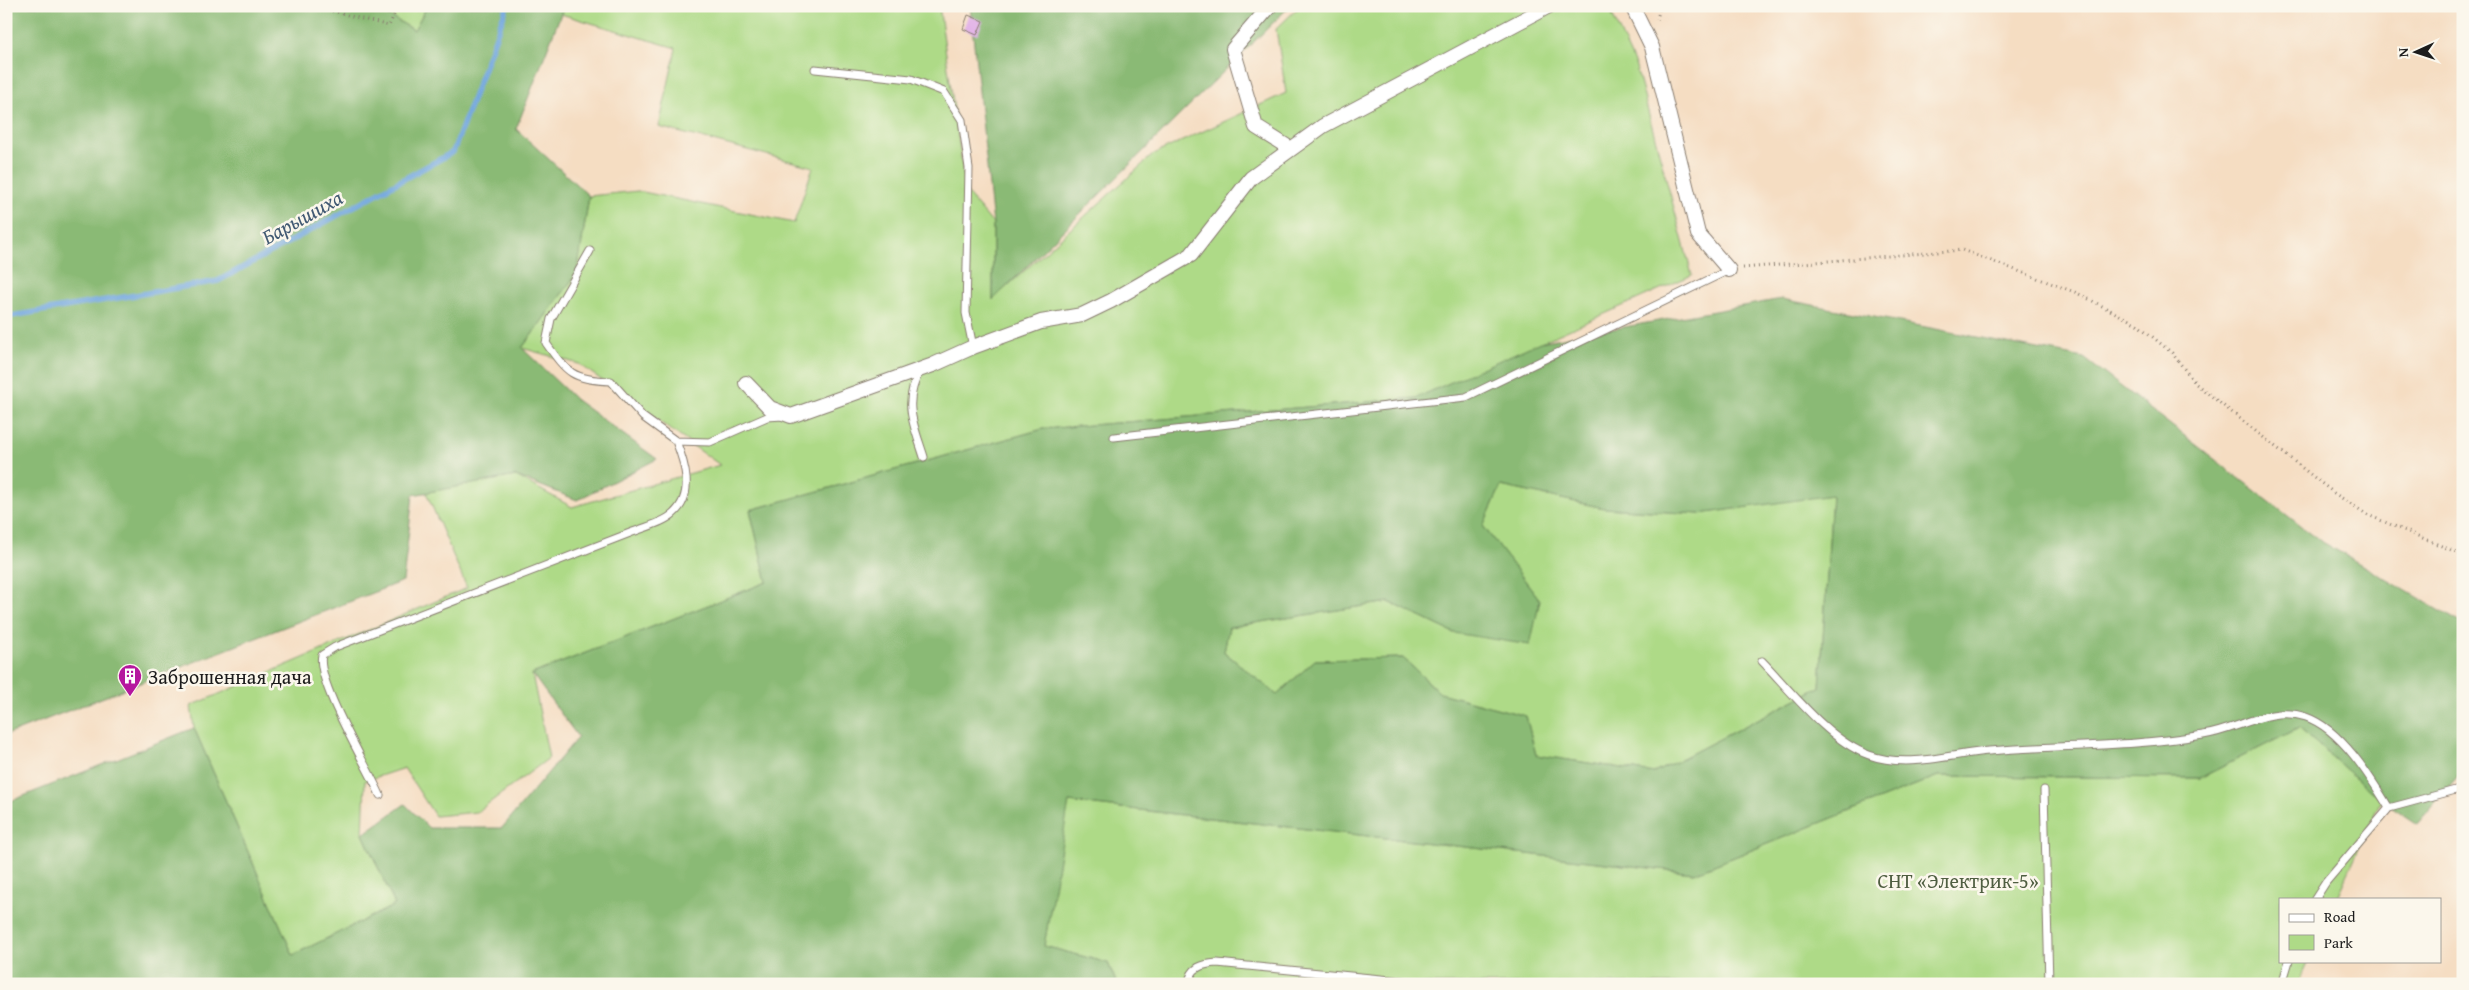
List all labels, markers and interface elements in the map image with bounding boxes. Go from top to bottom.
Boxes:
north arrow [2392,28,2442,78]
text: N [2393,47,2413,58]
water label: Барышиха [256,182,348,252]
place label: Заброшенная дача [148,662,312,691]
building icon: Заброшенная дача [117,663,143,697]
park label: СНТ «Электрик-5» [1877,866,2039,895]
legend [2279,898,2442,962]
text: Road [2324,906,2355,927]
text: Park [2324,932,2353,953]

